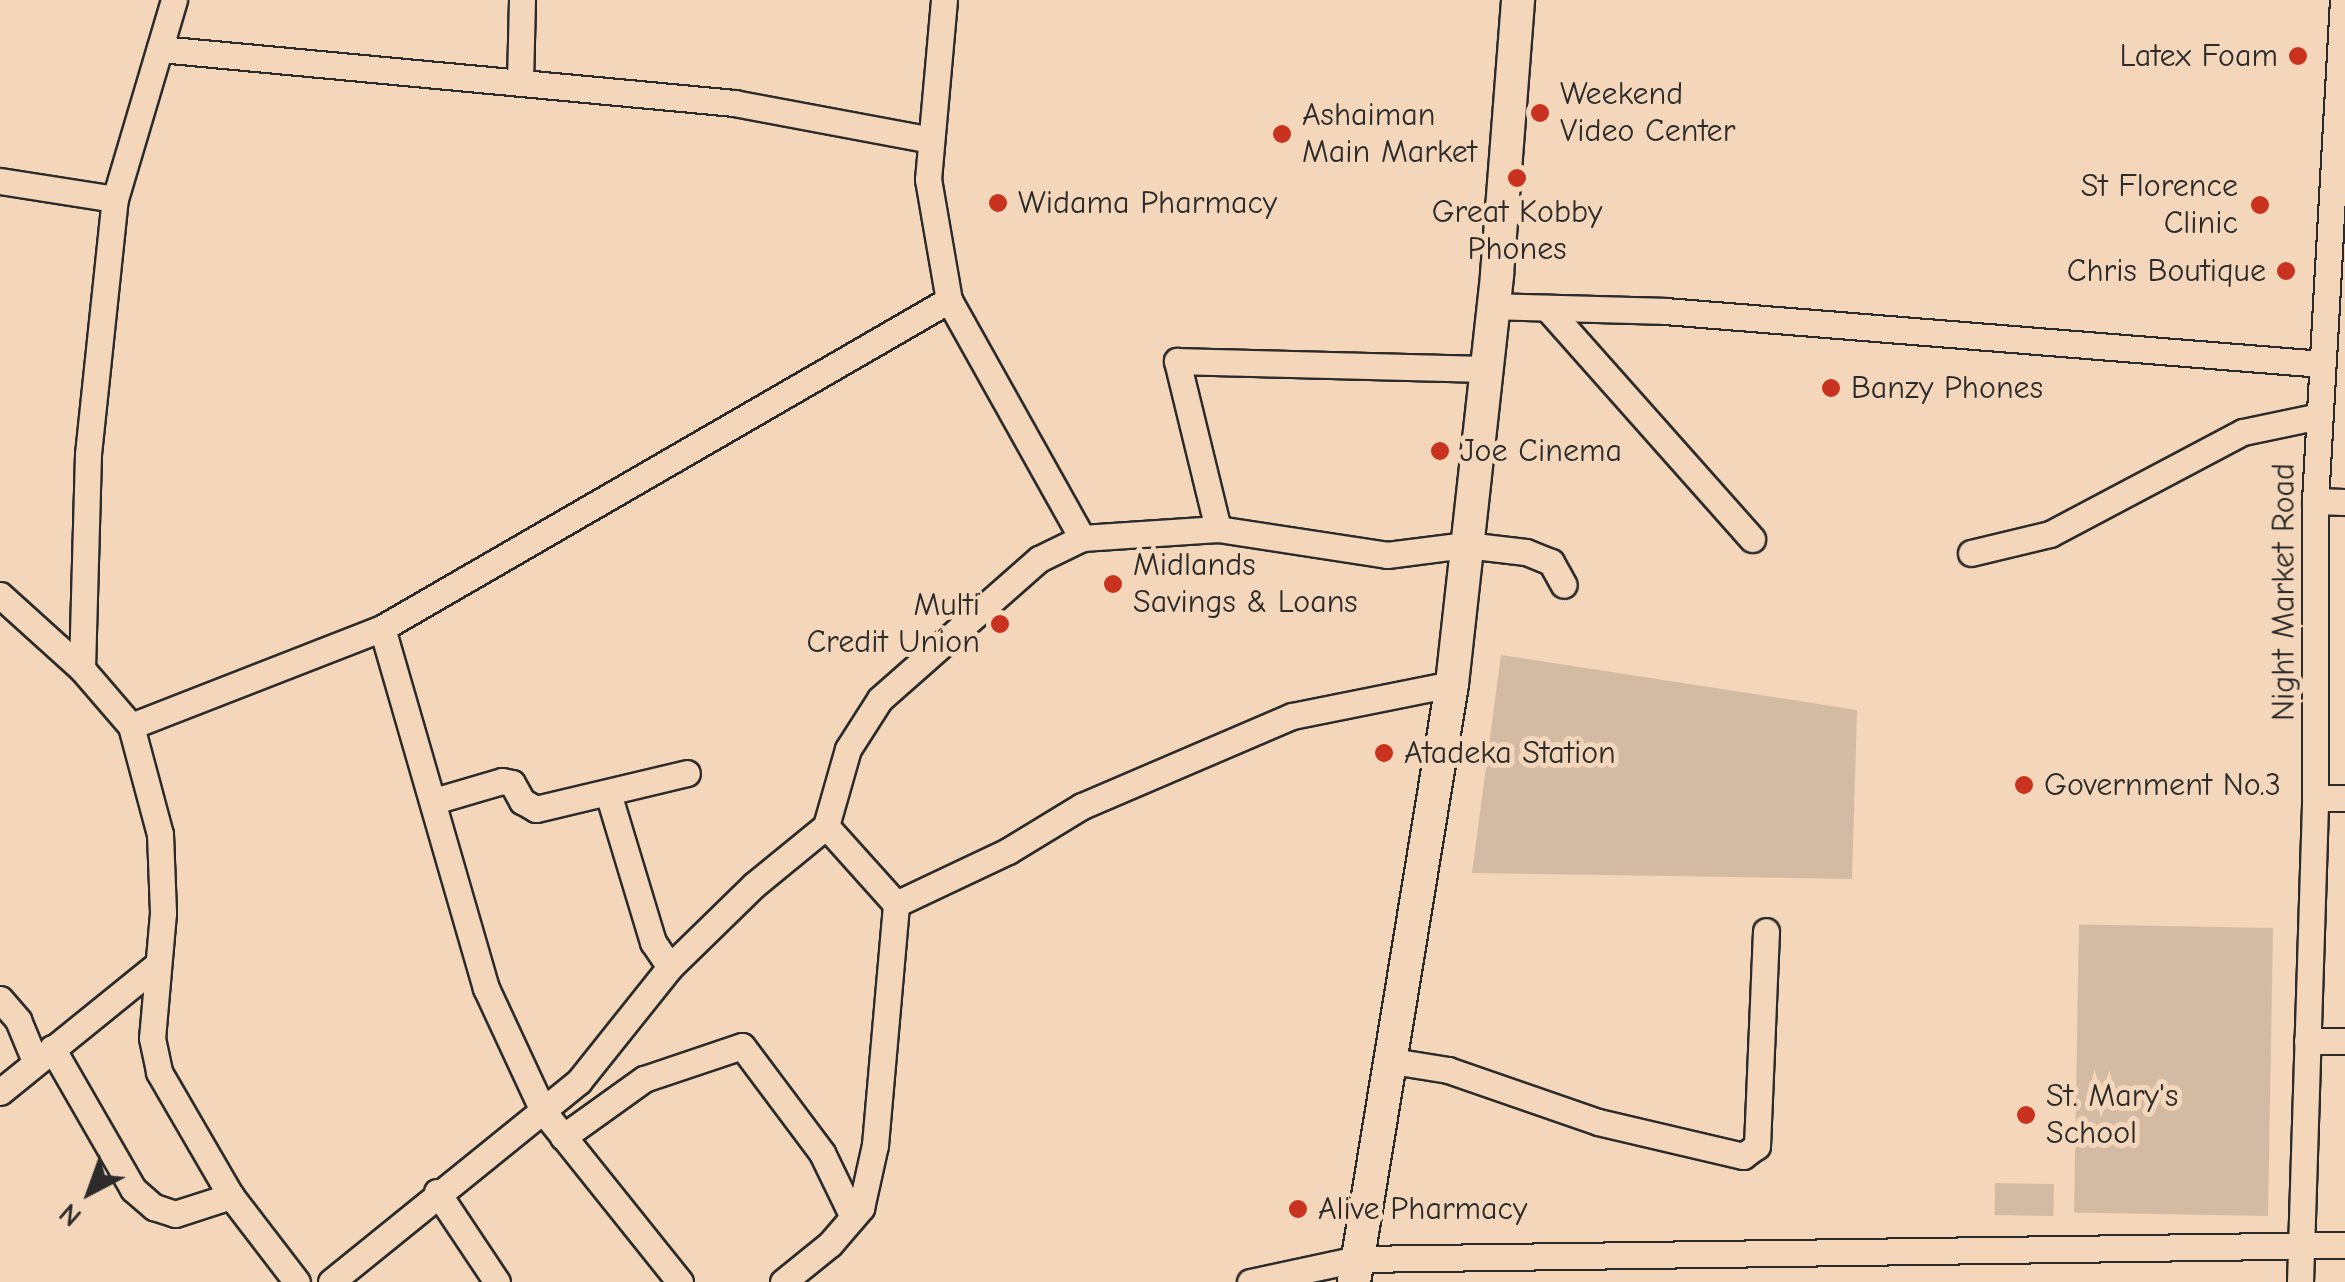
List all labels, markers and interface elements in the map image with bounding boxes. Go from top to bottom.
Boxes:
place label: Latex Foam [2119,37,2278,75]
marker: Latex Foam [2287,45,2309,67]
place label: Weekend Video Center [1560,76,1735,151]
place label: Ashaiman Main Market [1302,97,1477,172]
marker: Weekend Video Center [1529,102,1551,124]
marker: Ashaiman Main Market [1271,123,1293,145]
marker: Great Kobby Phones [1506,167,1528,189]
place label: St Florence Clinic [2081,168,2238,243]
place label: Widama Pharmacy [1018,184,1277,222]
marker: Widama Pharmacy [987,192,1009,214]
marker: St Florence Clinic [2247,192,2273,218]
place label: Great Kobby Phones [1432,194,1602,269]
place label: Chris Boutique [2067,252,2266,290]
marker: Chris Boutique [2275,260,2297,282]
place label: Banzy Phones [1851,369,2043,407]
marker: Banzy Phones [1820,377,1842,399]
place label: Joe Cinema [1460,432,1622,470]
marker: Joe Cinema [1429,440,1451,462]
street label: Night Market Road [2265,463,2303,721]
place label: Midlands Savings & Loans [1133,547,1358,622]
marker: Midlands Savings & Loans [1102,573,1124,595]
place label: Multi Credit Union [806,587,980,662]
marker: Multi Credit Union [989,613,1011,635]
place label: Atadeka Station [1404,734,1616,772]
marker: Atadeka Station [1373,742,1395,764]
place label: Government No.3 [2044,766,2281,804]
marker: Government No.3 [2013,774,2035,796]
place label: St. Mary's School [2046,1078,2178,1153]
marker: St. Mary's School [2015,1104,2037,1126]
north arrow [40,1142,140,1242]
place label: Alive Pharmacy [1318,1190,1527,1228]
text: N [53,1197,88,1233]
marker: Alive Pharmacy [1287,1198,1309,1220]

